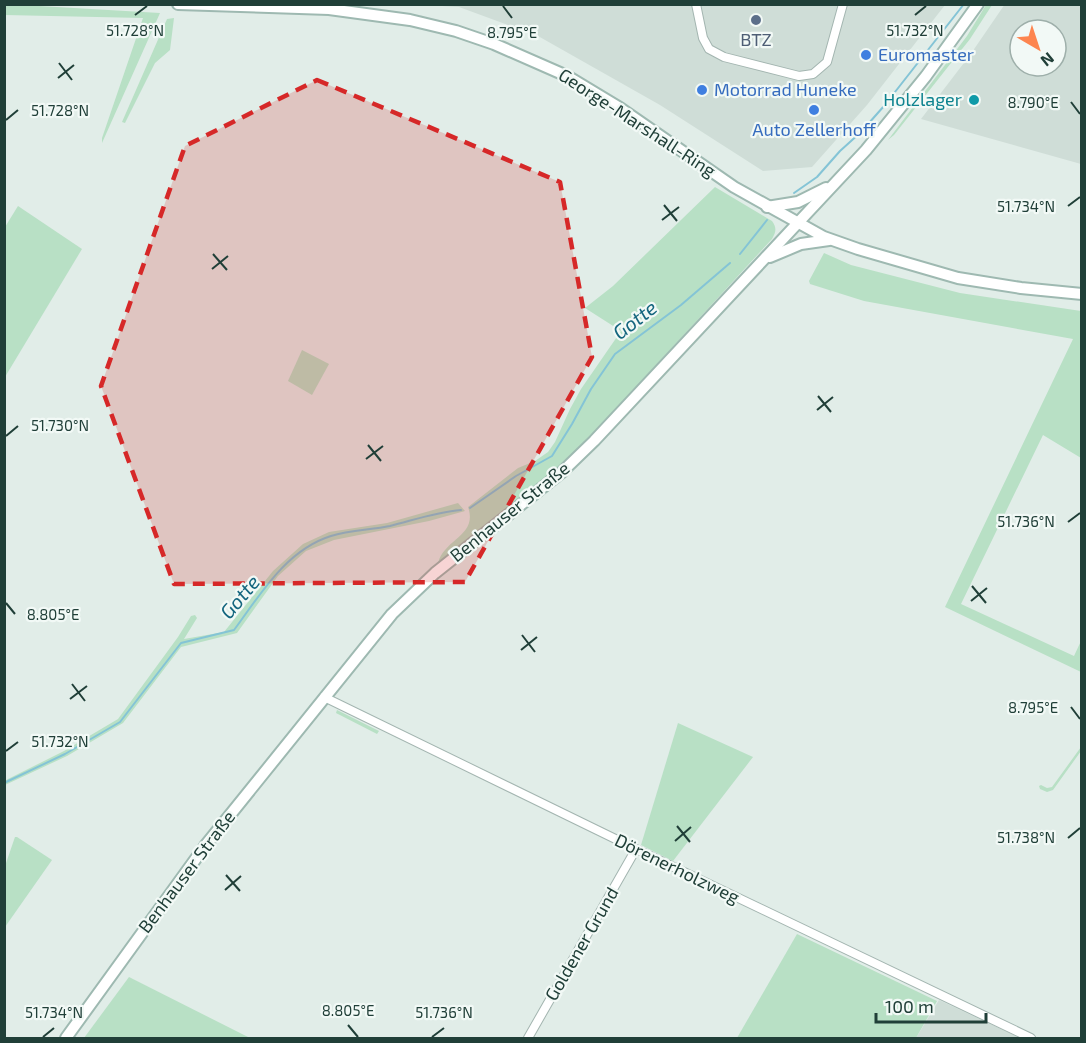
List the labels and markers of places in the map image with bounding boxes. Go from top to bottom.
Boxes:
marker: BTZ [749,13,763,27]
place label: BTZ [740,28,772,50]
place label: Euromaster [878,43,974,65]
marker: Euromaster [859,48,873,62]
place label: Motorrad Huneke [714,78,857,100]
marker: Motorrad Huneke [695,83,709,97]
place label: Holzlager [883,88,962,110]
marker: Holzlager [967,93,981,107]
marker: Auto Zellerhoff [807,103,821,117]
place label: Auto Zellerhoff [752,118,877,140]

